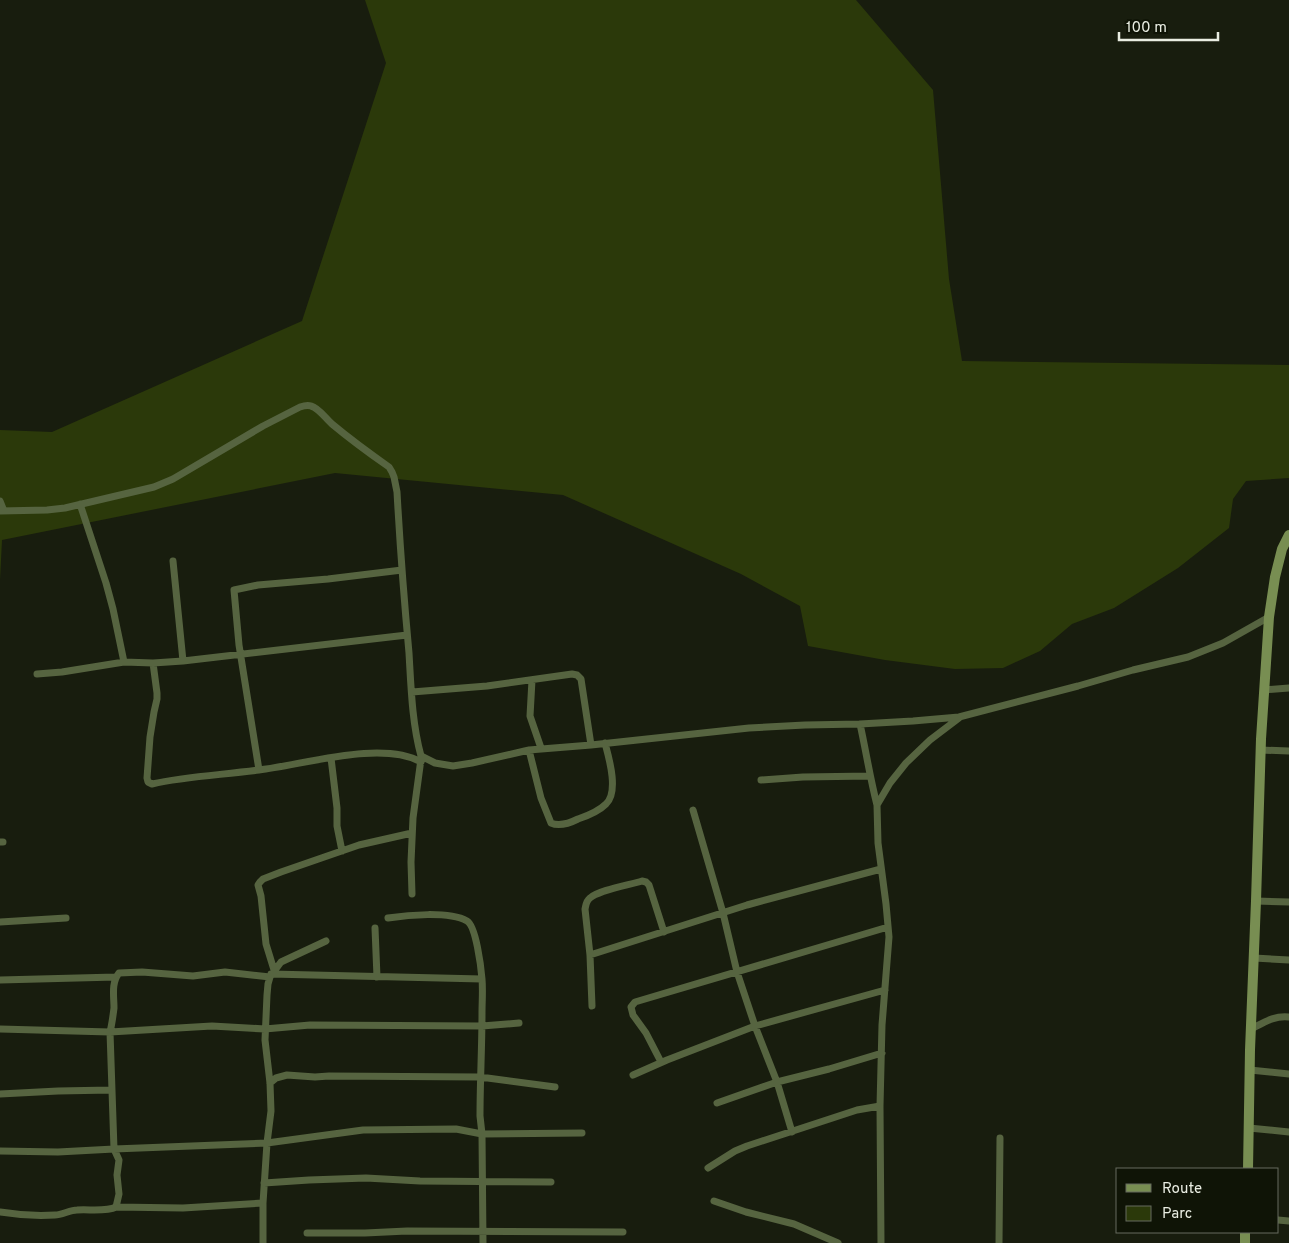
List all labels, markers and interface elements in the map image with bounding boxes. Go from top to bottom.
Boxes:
scale bar [1119,10,1218,42]
text: 100 m [1126,19,1167,38]
legend [1116,1168,1279,1233]
text: Route [1162,1180,1202,1199]
text: Parc [1162,1205,1192,1224]

